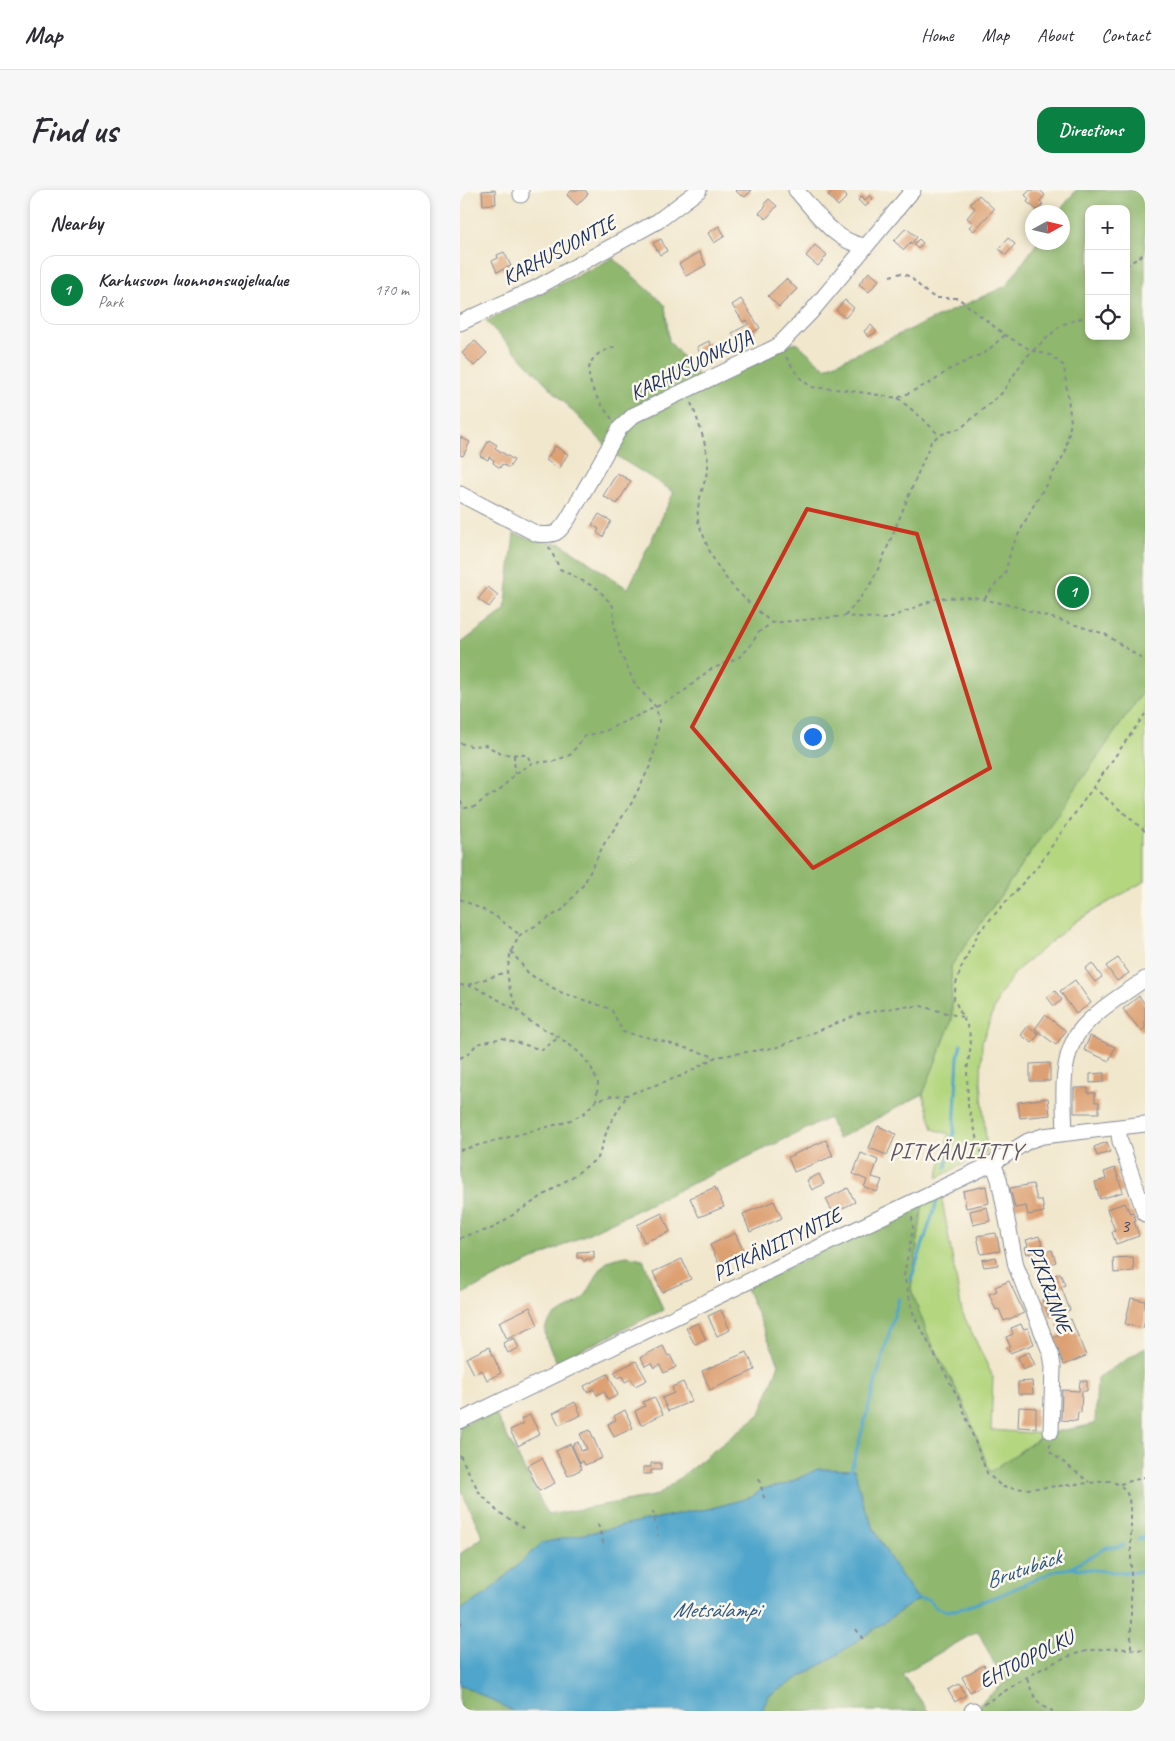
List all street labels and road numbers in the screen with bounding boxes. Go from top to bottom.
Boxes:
street label: KARHUSUONTIE [498,208,623,291]
street label: KARHUSUONKUJA [625,324,757,406]
street label: PITKÄNIITYNTIE [708,1200,848,1286]
street label: PIKIRINNE [1022,1242,1079,1339]
street label: EHTOOPOLKU [974,1622,1081,1694]

